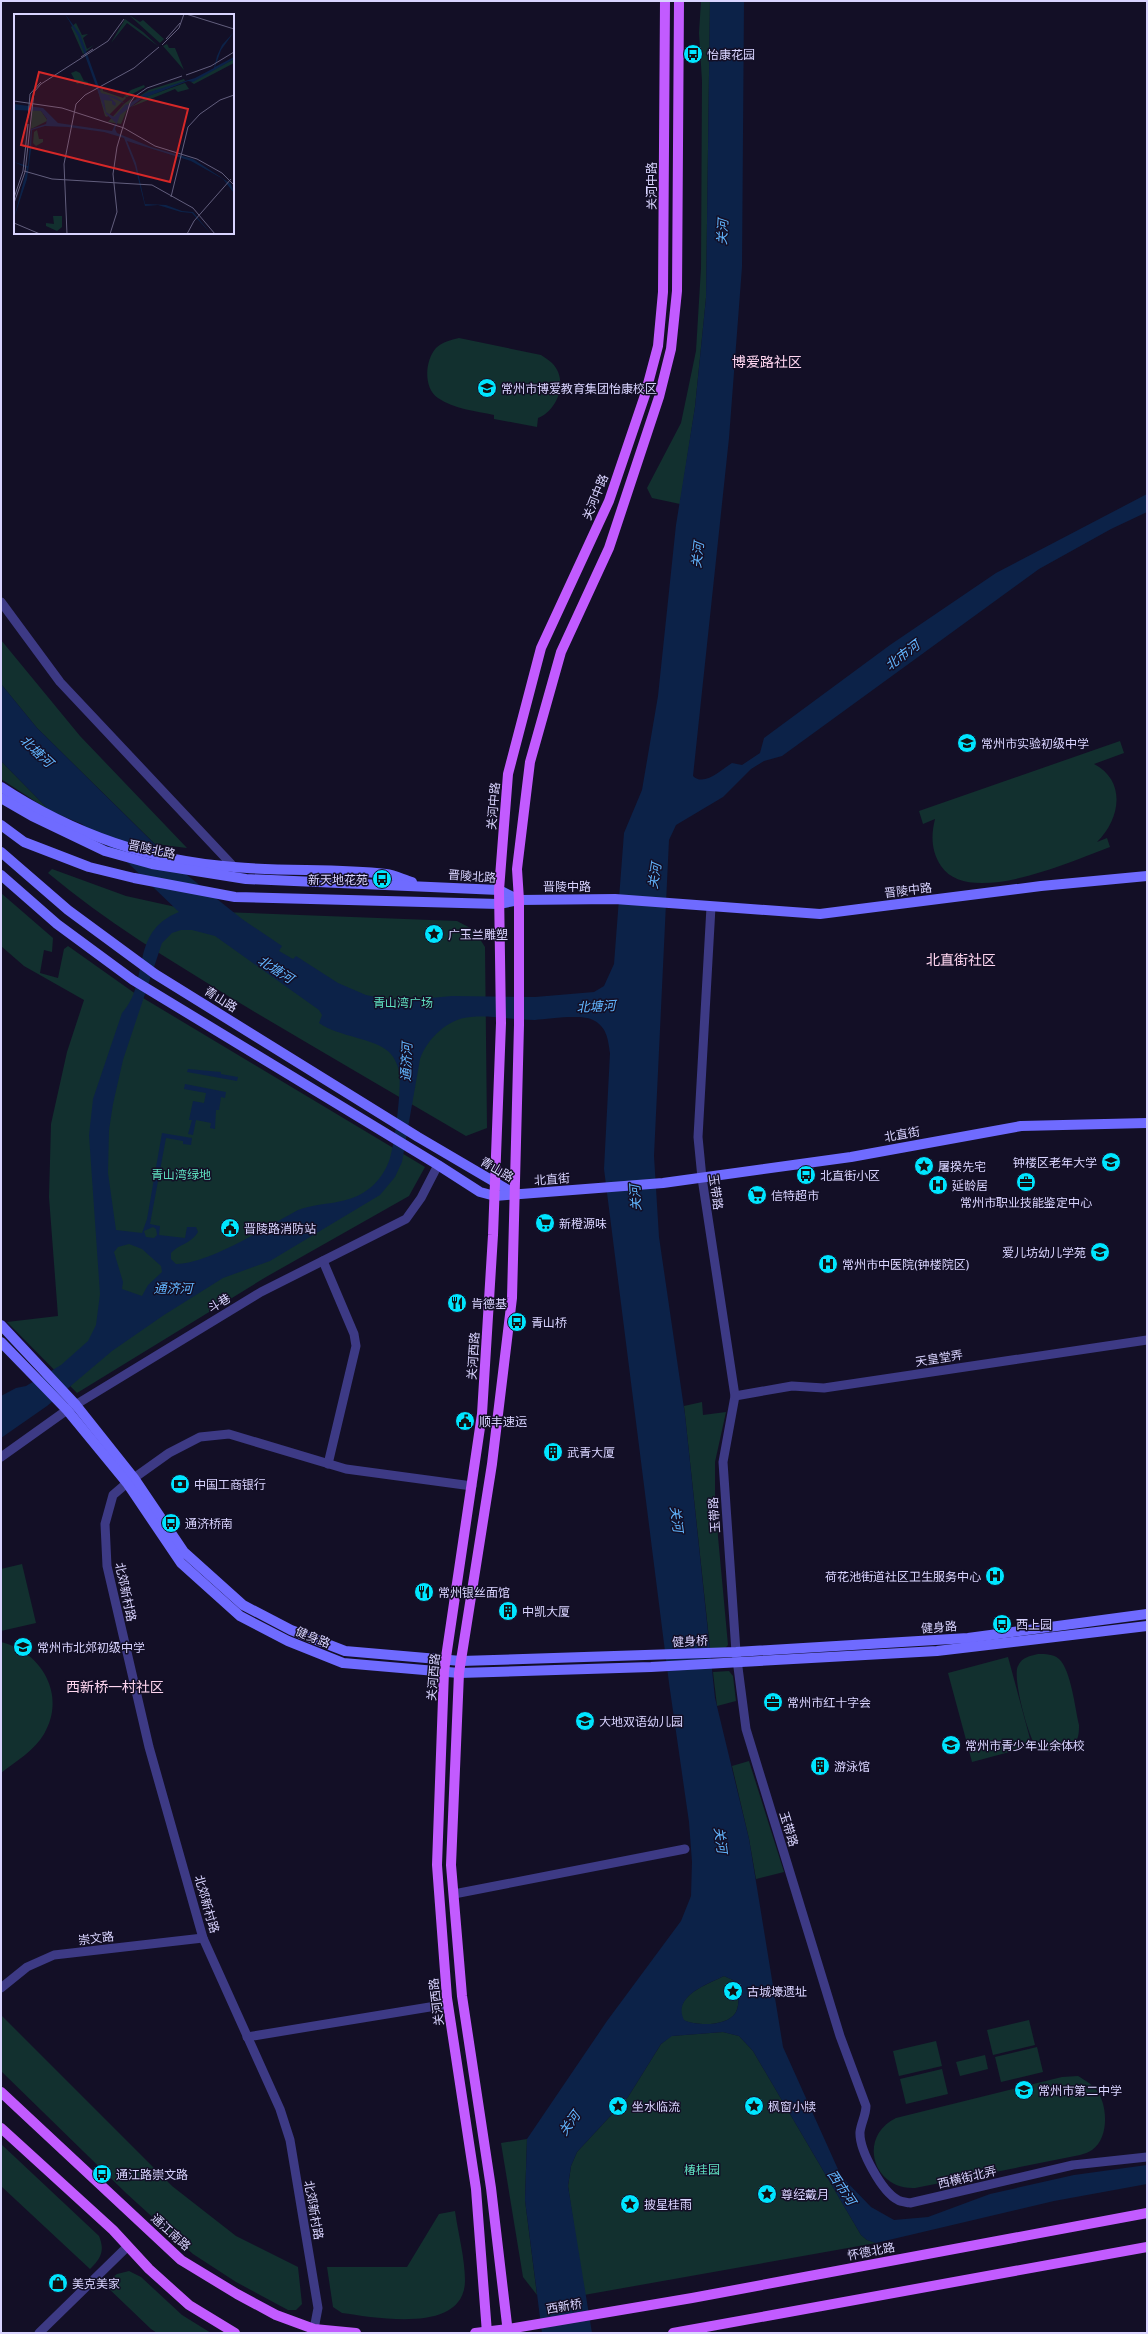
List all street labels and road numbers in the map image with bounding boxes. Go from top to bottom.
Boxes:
street label: 关河中路 [644,162,659,210]
street label: 关河中路 [579,472,611,522]
street label: 关河中路 [483,781,503,831]
street label: 晋陵北路 [127,837,177,861]
street label: 晋陵北路 [448,867,496,885]
street label: 晋陵中路 [543,879,591,894]
street label: 晋陵中路 [883,880,933,900]
street label: 青山路 [202,983,240,1015]
street label: 北直街 [883,1123,921,1145]
street label: 青山路 [478,1154,516,1184]
street label: 北直街 [534,1170,570,1188]
street label: 玉带路 [706,1173,726,1211]
street label: 斗巷 [205,1290,233,1316]
street label: 关河西路 [464,1332,482,1380]
street label: 天皇堂弄 [914,1347,964,1369]
street label: 玉带路 [705,1497,723,1533]
street label: 北郊新村路 [112,1561,140,1623]
street label: 健身路 [921,1618,957,1636]
street label: 健身路 [293,1623,333,1651]
street label: 健身桥 [672,1633,708,1649]
street label: 关河西路 [423,1652,443,1702]
street label: 玉带路 [777,1810,801,1848]
street label: 北郊新村路 [192,1873,222,1935]
street label: 崇文路 [77,1928,115,1948]
street label: 关河西路 [426,1977,446,2027]
street label: 西横街北弄 [936,2163,998,2191]
street label: 北郊新村路 [301,2179,327,2241]
street label: 通江南路 [148,2210,194,2254]
street label: 怀德北路 [846,2239,896,2263]
street label: 西新桥 [545,2295,583,2317]

